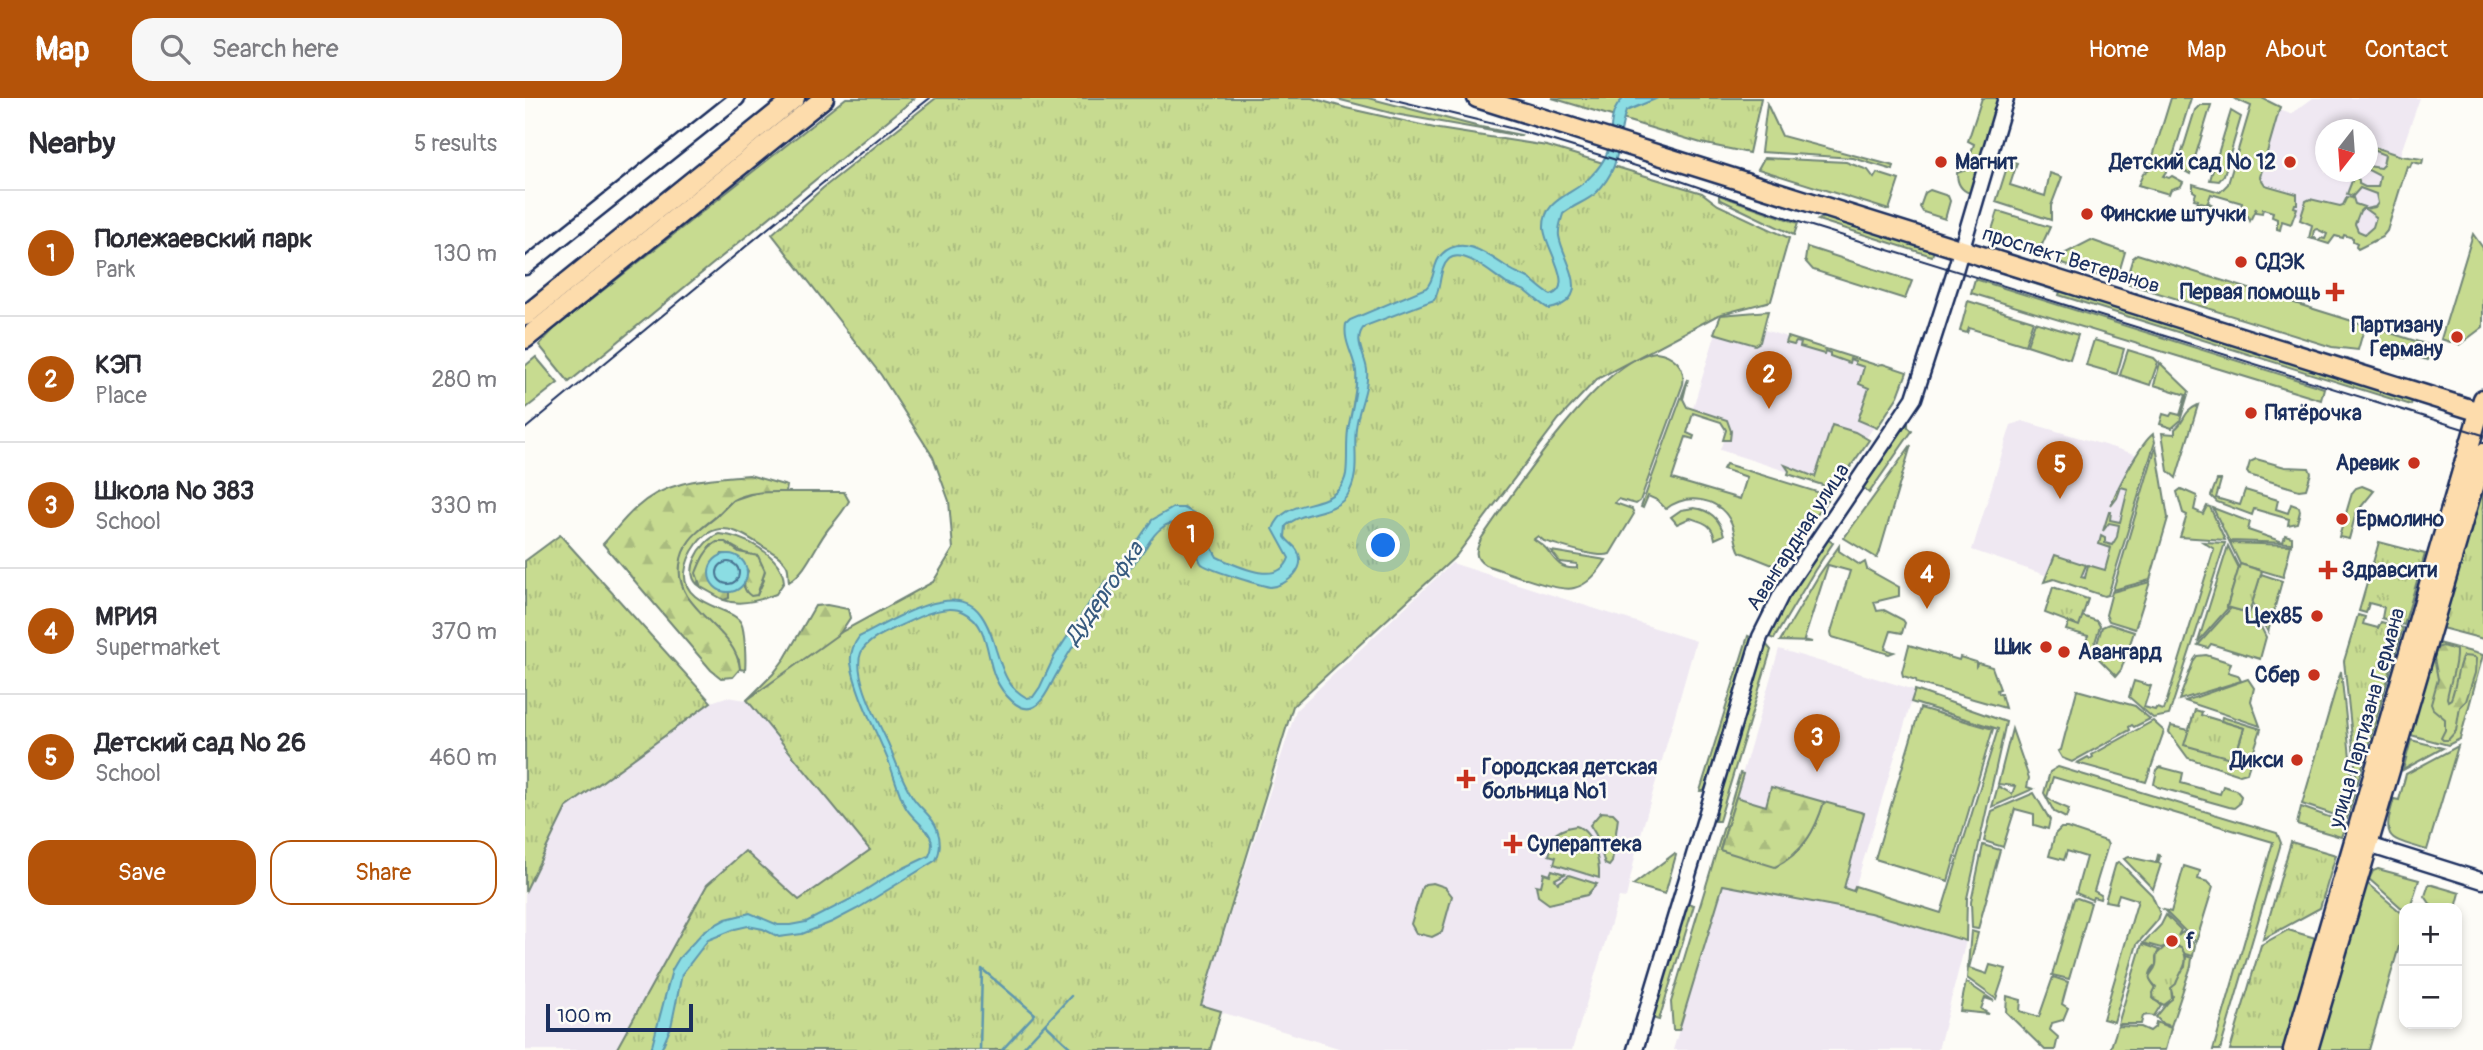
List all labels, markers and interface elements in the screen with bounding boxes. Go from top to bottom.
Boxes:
search box [132,18,622,81]
text: Map [35,29,90,70]
icon: search [156,30,194,68]
text: Search here [212,33,339,65]
text: Home [2088,35,2149,64]
text: Map [2187,35,2227,64]
text: About [2265,35,2327,64]
text: Contact [2365,35,2448,64]
north arrow [2315,119,2378,182]
text: Nearby [28,125,115,162]
text: 5 results [414,129,497,158]
place label: Магнит [1955,149,2018,176]
place label: Детский сад № 12 [2107,149,2276,176]
marker: Магнит [1933,154,1949,170]
marker: Детский сад № 12 [2282,154,2298,170]
place label: Финские штучки [2100,201,2246,228]
marker: Финские штучки [2079,206,2095,222]
street label: проспект Ветеранов [1979,220,2163,300]
text: Полежаевский парк [95,223,313,255]
text: 1 [47,239,56,268]
text: 130 m [434,239,497,268]
place label: СДЭК [2255,249,2305,276]
marker: СДЭК [2233,254,2249,270]
text: Park [95,255,135,284]
place label: Первая помощь [2180,279,2321,306]
marker: Первая помощь [2327,284,2343,300]
place label: Партизану Герману [2352,312,2443,363]
marker: Партизану Герману [2449,329,2465,345]
text: КЭП [95,349,141,381]
pin: 2 [1746,351,1792,409]
text: 2 [45,365,57,394]
text: 280 m [431,365,497,394]
text: Place [95,381,147,410]
place label: Пятёрочка [2265,400,2362,427]
marker: Пятёрочка [2243,405,2259,421]
pin: 5 [2037,441,2083,499]
place label: Аревик [2336,450,2400,477]
marker: Аревик [2406,455,2422,471]
street label: Авангардная улица [1740,458,1856,616]
text: Школа № 383 [95,475,254,507]
text: 3 [45,491,57,520]
text: 330 m [430,491,497,520]
place label: Ермолино [2356,506,2445,533]
text: School [95,507,161,536]
pin: 1 [1168,511,1214,569]
marker: Ермолино [2334,511,2350,527]
your location [1366,528,1400,562]
water label: Дудергофка [1058,535,1151,651]
pin: 4 [1904,551,1950,609]
place label: Здравсити [2342,557,2438,584]
marker: Здравсити [2320,562,2336,578]
text: МРИЯ [95,601,157,633]
place label: Цех85 [2245,603,2303,630]
street label: улица Партизана Германа [2322,605,2411,832]
marker: Цех85 [2309,608,2325,624]
text: 4 [44,617,58,646]
text: 370 m [431,617,497,646]
text: Supermarket [95,633,220,662]
place label: Шик [1994,634,2032,661]
marker: Шик [2038,639,2054,655]
place label: Авангард [2078,639,2162,666]
marker: Авангард [2056,644,2072,660]
place label: Сбер [2255,662,2300,689]
marker: Сбер [2306,667,2322,683]
pin: 3 [1794,714,1840,772]
text: Детский сад № 26 [95,727,306,759]
text: 5 [45,743,57,772]
text: 460 m [429,743,497,772]
place label: Дикси [2228,747,2284,774]
marker: Дикси [2289,752,2305,768]
place label: Городская детская больница №1 [1482,754,1658,805]
text: School [95,759,161,788]
marker: Городская детская больница №1 [1456,769,1476,789]
place label: Супераптека [1527,831,1642,858]
marker: Супераптека [1505,836,1521,852]
button: Save [28,840,256,905]
button: Share [270,840,497,905]
map controls [2399,903,2462,1029]
button: + [2399,903,2462,966]
place label: f [2186,928,2195,955]
marker: f [2164,933,2180,949]
button: − [2399,966,2462,1029]
scale bar [546,1001,693,1033]
text: 100 m [557,1004,611,1028]

